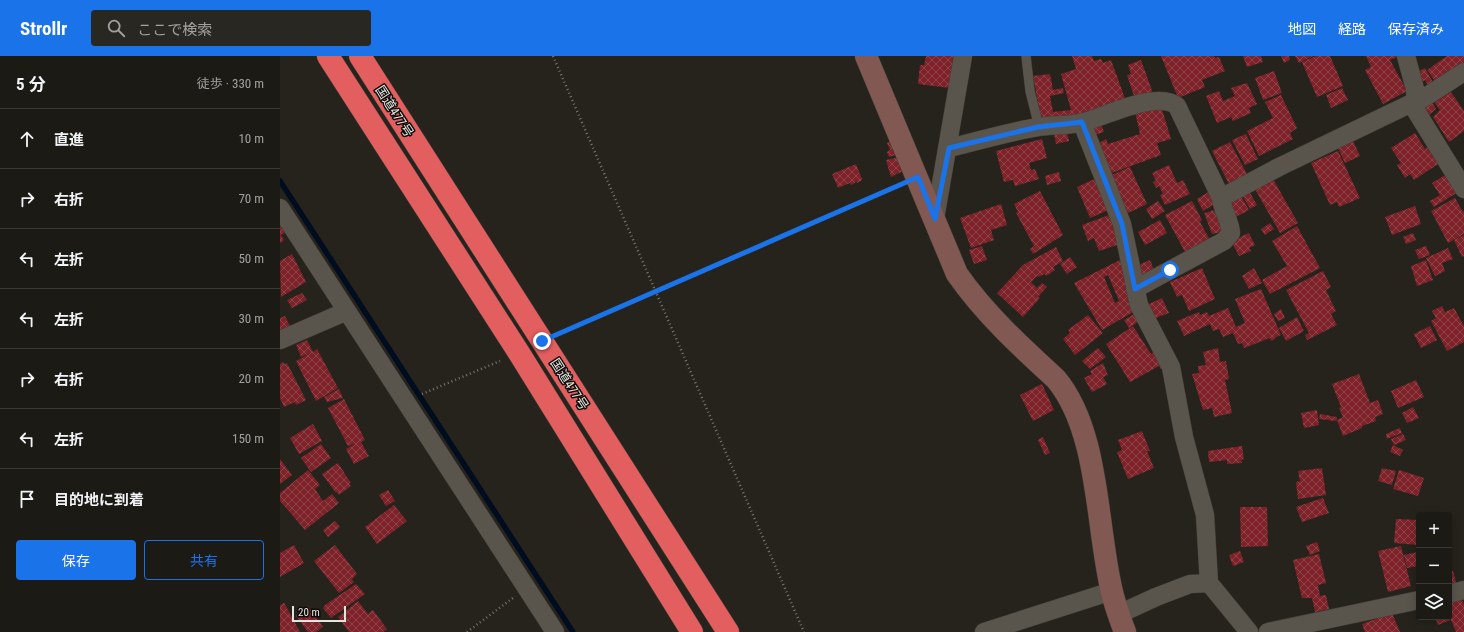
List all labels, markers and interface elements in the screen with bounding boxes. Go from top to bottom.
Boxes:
search box [91,10,371,46]
text: Strollr [20,17,67,40]
icon: search [105,17,127,39]
text: ここで検索 [137,21,212,39]
text: 地図 [1288,21,1316,37]
text: 経路 [1338,21,1366,37]
text: 保存済み [1388,21,1444,37]
text: 5 分 [16,74,46,94]
text: 徒歩 · 330 m [197,76,264,91]
street label: 国道477号 [372,83,417,140]
icon: ahead [16,128,38,150]
text: 直進 [54,131,84,149]
text: 10 m [238,131,264,146]
icon: right [16,188,38,210]
text: 右折 [54,191,84,209]
text: 70 m [238,191,264,206]
icon: left [16,248,38,270]
text: 左折 [54,251,84,269]
text: 50 m [238,251,264,266]
route start [1161,261,1179,279]
icon: left [16,308,38,330]
text: 左折 [54,311,84,329]
text: 30 m [238,311,264,326]
route end [533,332,551,350]
street label: 国道477号 [547,356,592,413]
icon: right [16,368,38,390]
text: 右折 [54,371,84,389]
text: 20 m [238,371,264,386]
icon: left [16,428,38,450]
text: 左折 [54,431,84,449]
text: 150 m [232,431,264,446]
icon: arrive [16,488,38,510]
text: 目的地に到着 [54,491,144,509]
map controls [1416,512,1452,620]
button: + [1416,512,1452,548]
button: 保存 [16,540,136,580]
button: 共有 [144,540,264,580]
button: − [1416,548,1452,584]
button: layers [1416,584,1452,620]
scale bar [292,604,346,623]
text: 20 m [298,606,320,619]

